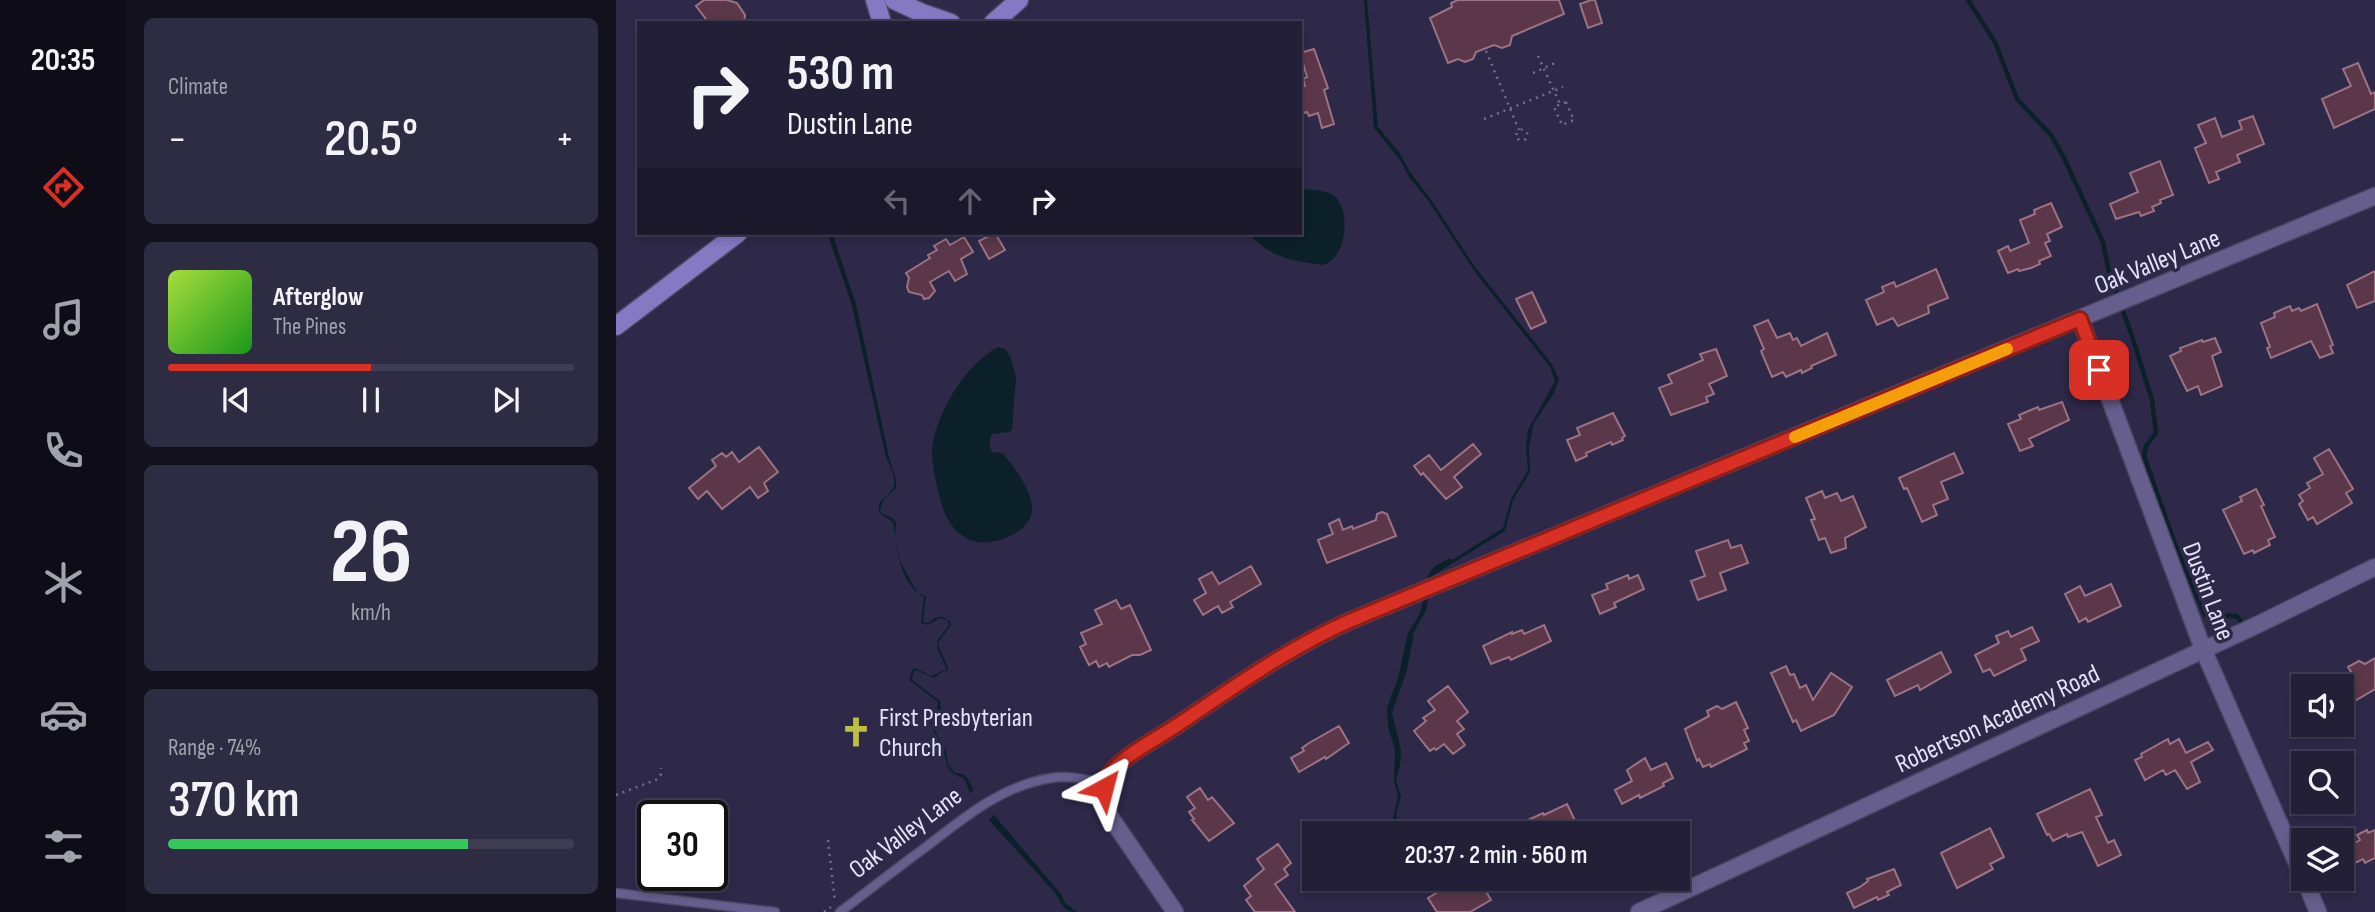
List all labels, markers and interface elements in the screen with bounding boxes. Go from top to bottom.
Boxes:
text: 20:35 [31,41,95,80]
text: 530 m [787,45,894,104]
icon: right [672,49,763,140]
text: Climate [168,73,228,101]
text: Dustin Lane [787,105,913,144]
text: 20.5° [324,108,418,171]
text: − [168,117,187,162]
text: + [555,117,574,162]
icon: directions [39,163,88,212]
icon: left [878,182,916,220]
icon: ahead [951,182,989,220]
icon: right [1024,182,1062,220]
street label: Oak Valley Lane [2090,223,2225,302]
text: Afterglow [273,282,364,313]
icon: music [39,295,88,344]
text: The Pines [273,313,346,341]
pin [2069,340,2129,400]
icon: arrive [2080,351,2118,389]
icon: previous [217,381,255,419]
icon: pause [352,381,390,419]
icon: next [487,381,525,419]
icon: phone [39,426,88,475]
text: 26 [330,499,412,608]
street label: Dustin Lane [2175,538,2240,645]
icon: climate [39,558,88,607]
text: km/h [351,599,391,627]
street label: Robertson Academy Road [1891,658,2105,780]
map controls [2291,674,2354,891]
button: sound [2291,674,2354,737]
icon: car [39,690,88,739]
place label: First Presbyterian Church [879,703,1033,764]
church icon: First Presbyterian Church [839,715,873,749]
text: Range · 74% [168,734,262,762]
position arrow [1067,751,1141,825]
button: search [2291,751,2354,814]
text: 370 km [168,769,300,832]
street label: Oak Valley Lane [844,781,968,886]
speed limit sign: 30 [637,800,728,891]
icon: filters [39,822,88,871]
button: layers [2291,828,2354,891]
text: 20:37 · 2 min · 560 m [1404,840,1588,871]

